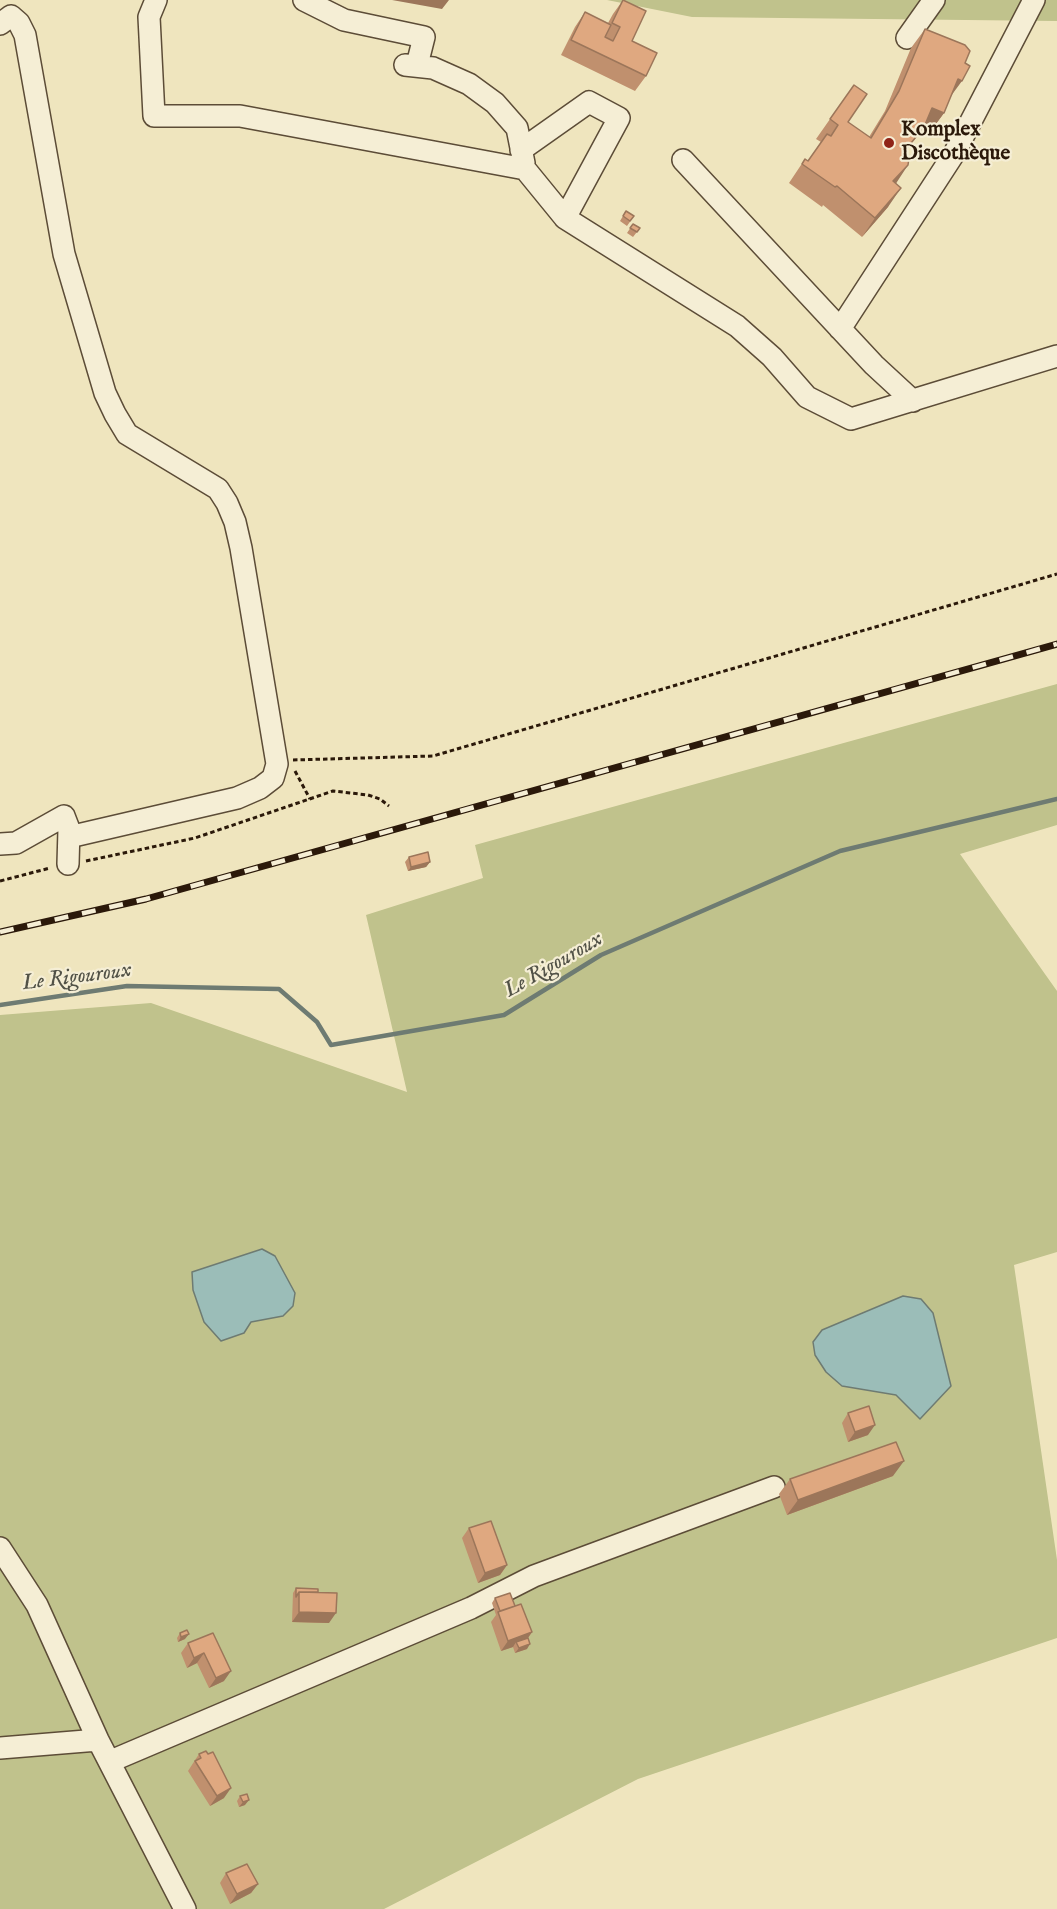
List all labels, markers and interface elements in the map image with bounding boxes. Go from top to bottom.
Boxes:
place label: Komplex Discothèque [901,118,1010,168]
marker: Komplex Discothèque [882,136,896,150]
water label: Le Rigouroux [500,927,608,1005]
water label: Le Rigouroux [21,958,133,998]

